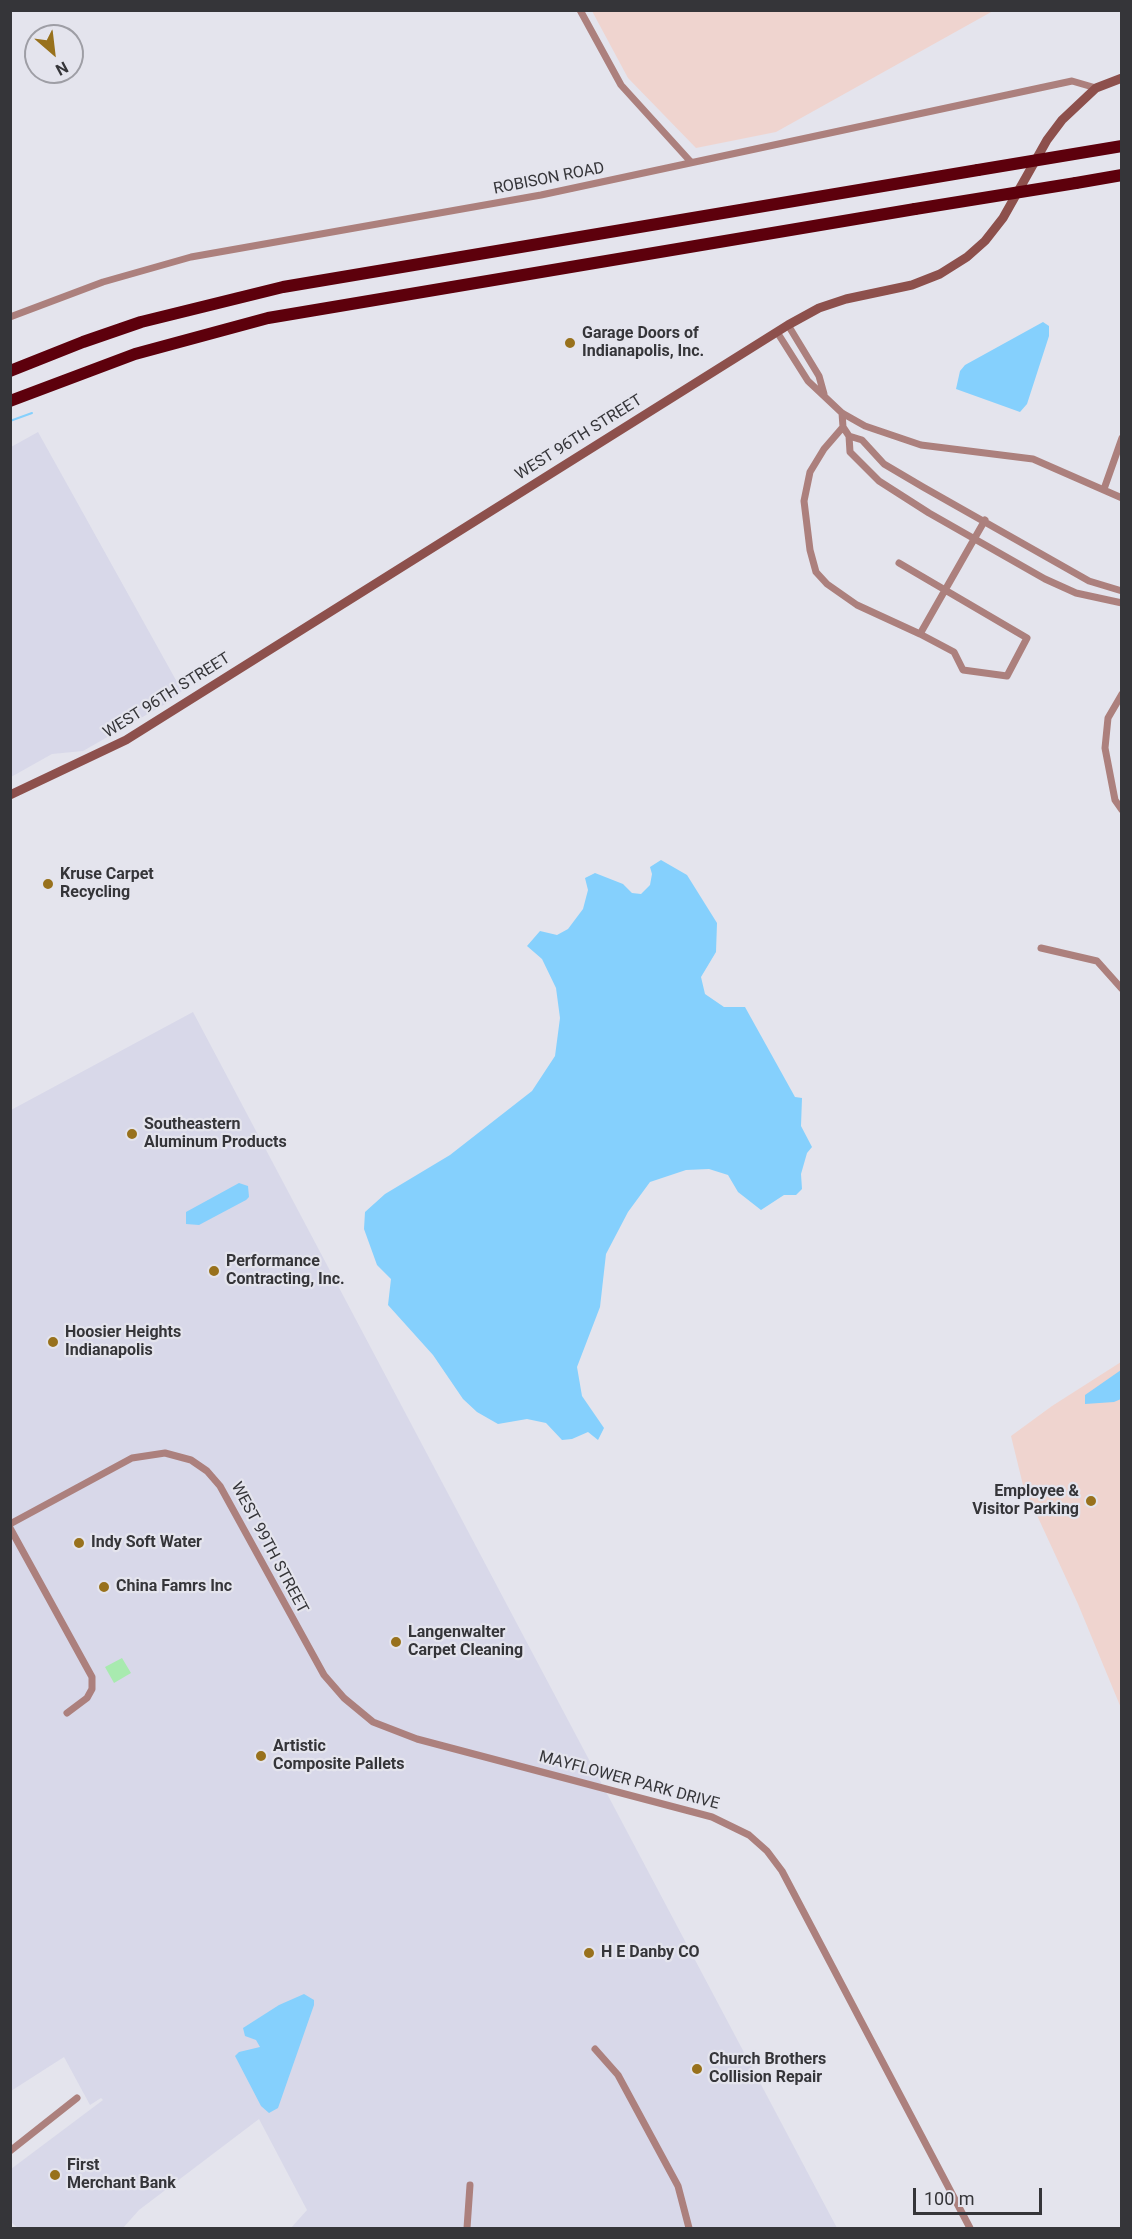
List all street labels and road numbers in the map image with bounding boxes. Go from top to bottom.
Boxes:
street label: ROBISON ROAD [492,159,606,199]
street label: WEST 96TH STREET [512,391,646,485]
street label: WEST 96TH STREET [100,649,234,743]
street label: WEST 99TH STREET [226,1479,312,1617]
street label: MAYFLOWER PARK DRIVE [537,1748,721,1814]

